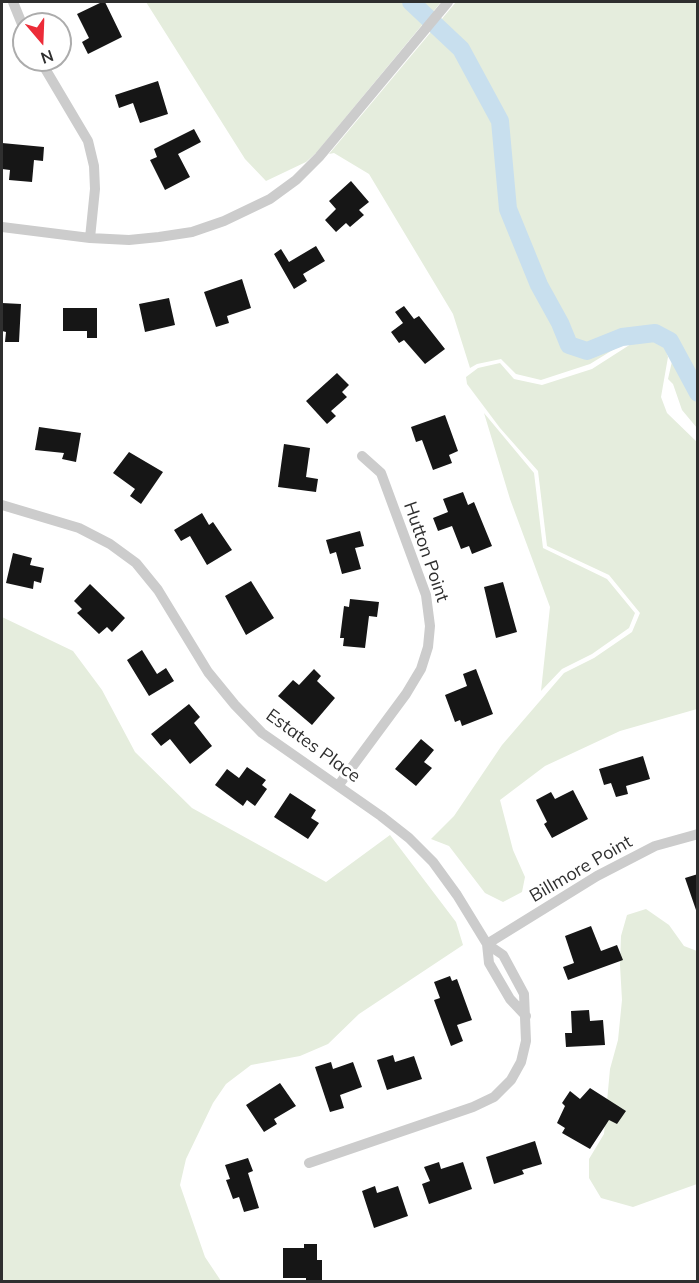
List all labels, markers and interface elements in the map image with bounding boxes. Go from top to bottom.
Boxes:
north arrow [12,12,72,72]
text: N [38,46,56,69]
street label: Hutton Point [399,499,453,605]
street label: Estates Place [262,705,364,787]
street label: Billmore Point [526,831,636,907]

